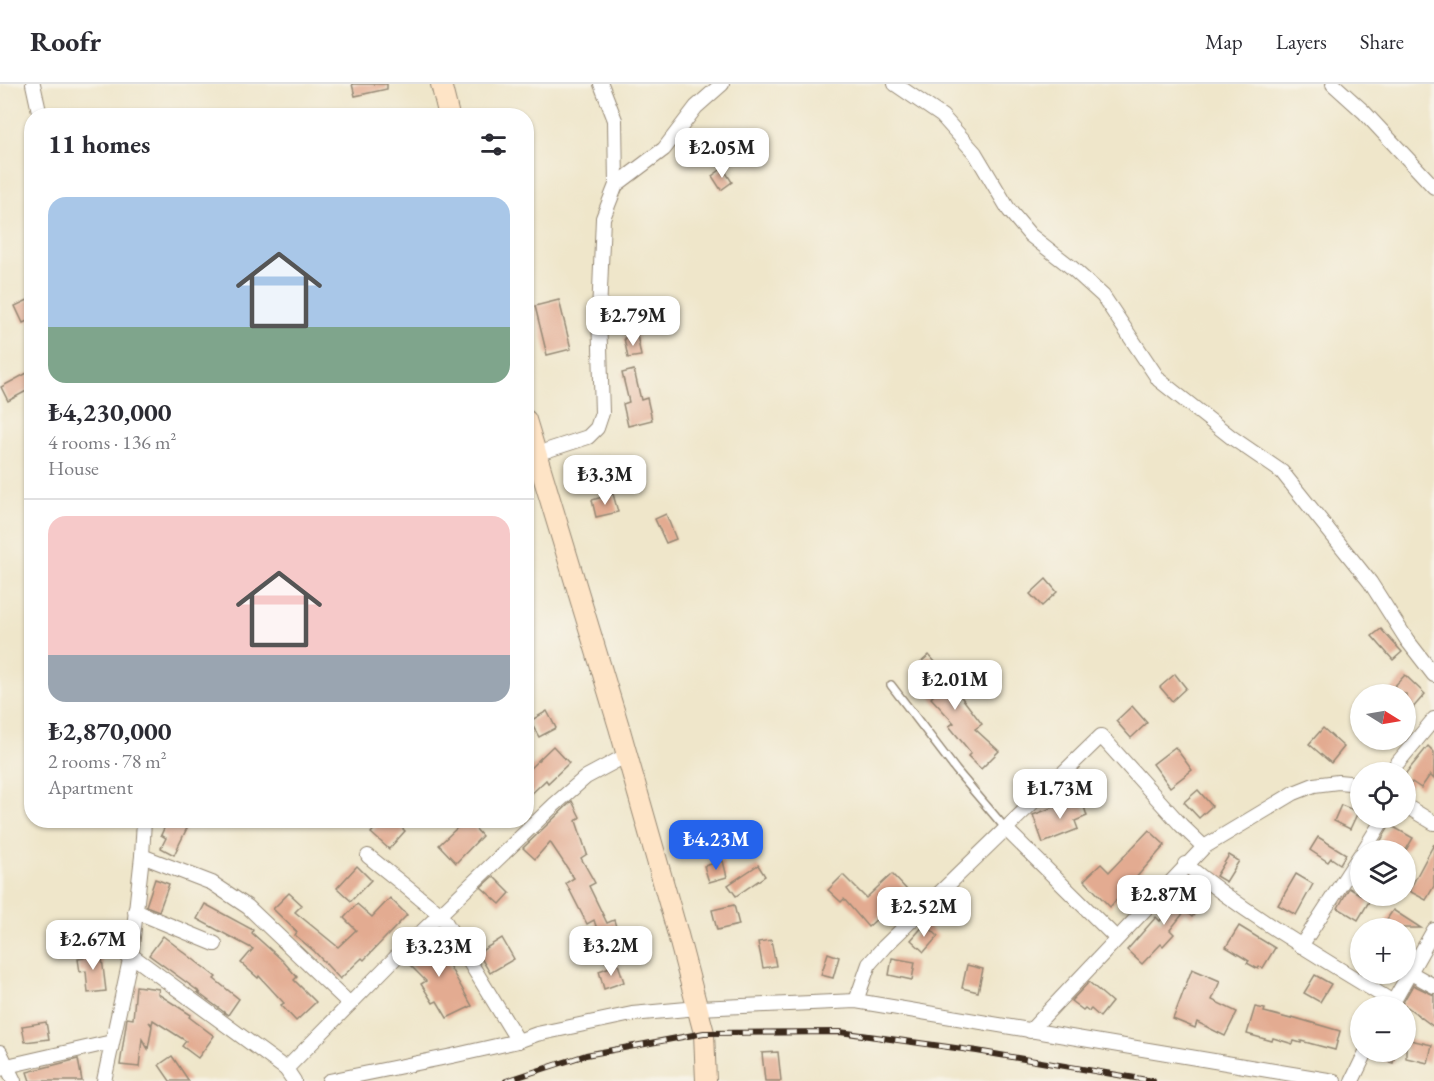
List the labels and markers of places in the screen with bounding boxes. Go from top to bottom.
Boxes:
pin: ₺2.05M [673,128,771,179]
pin: ₺2.79M [584,296,682,347]
pin: ₺3.3M [563,455,647,506]
pin: ₺2.01M [906,660,1004,711]
pin: ₺1.73M [1011,769,1109,820]
pin: ₺4.23M [667,820,765,871]
pin: ₺2.87M [1115,875,1213,926]
pin: ₺2.52M [875,887,973,938]
pin: ₺2.67M [44,920,142,971]
pin: ₺3.2M [569,926,653,977]
pin: ₺3.23M [390,927,488,978]

